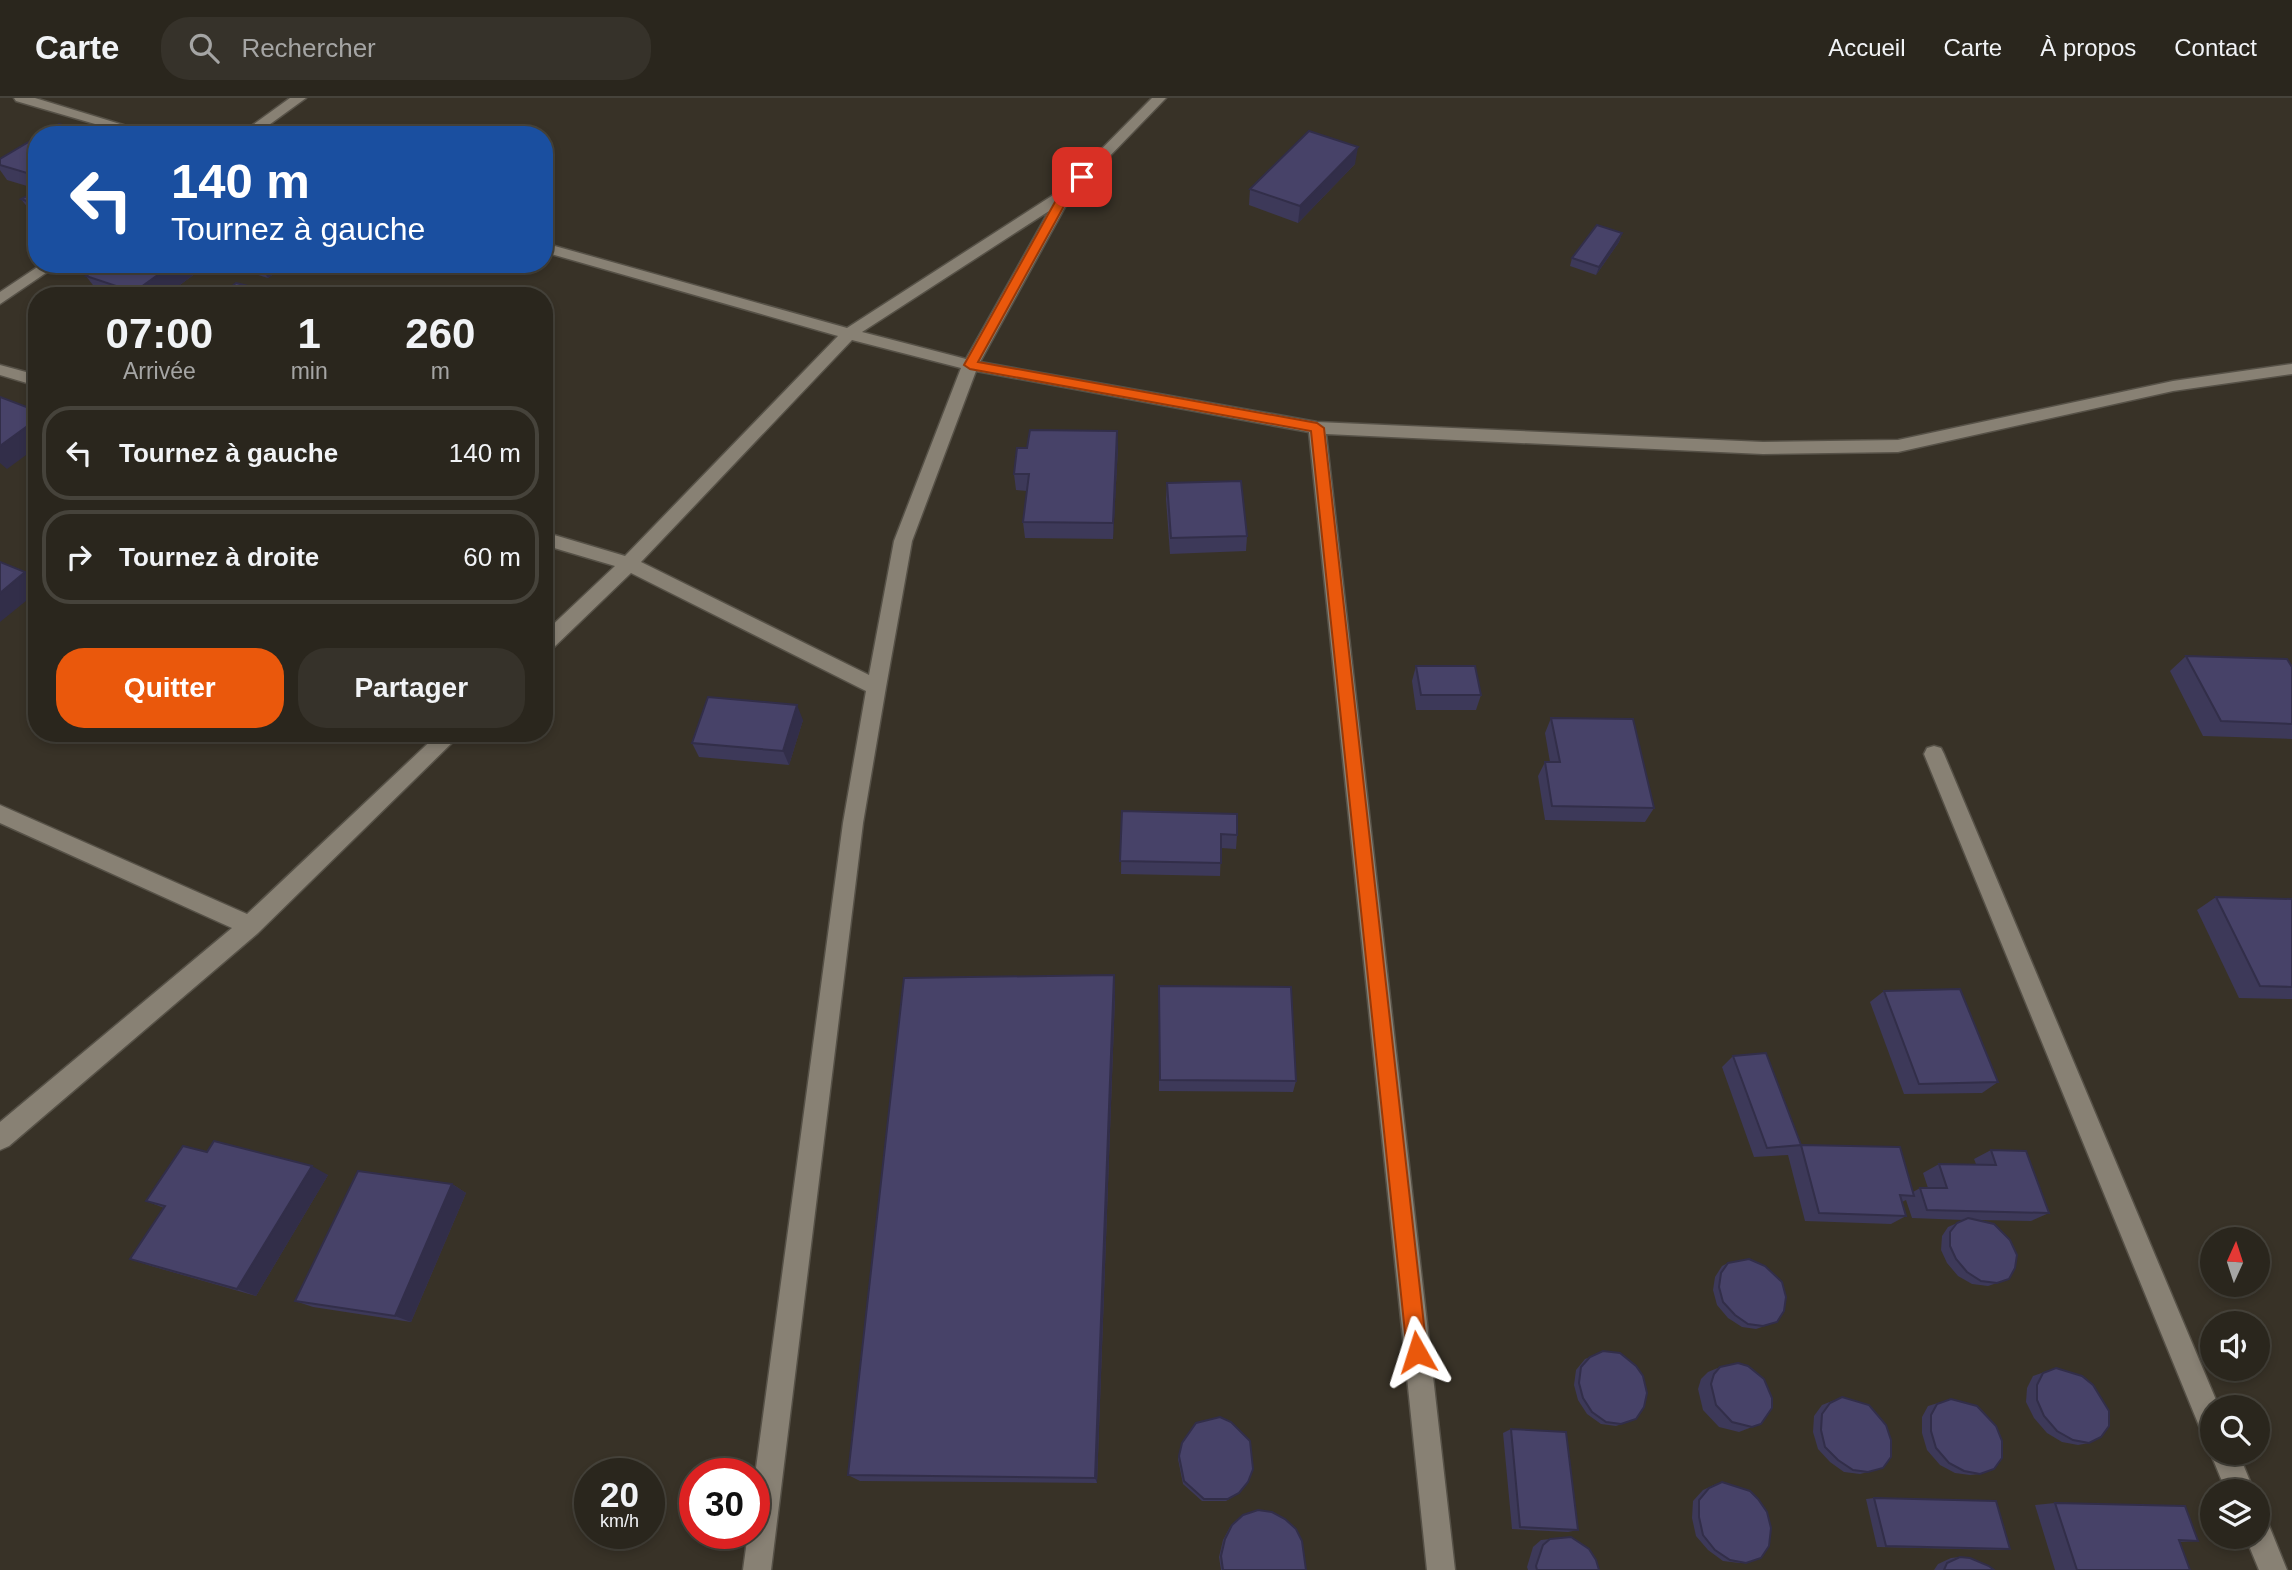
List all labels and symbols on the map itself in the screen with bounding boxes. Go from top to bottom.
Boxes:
pin [1052,147,1112,207]
north arrow [2200,1227,2270,1297]
position arrow [1380,1315,1454,1389]
speed limit sign: 30 [679,1458,770,1549]

